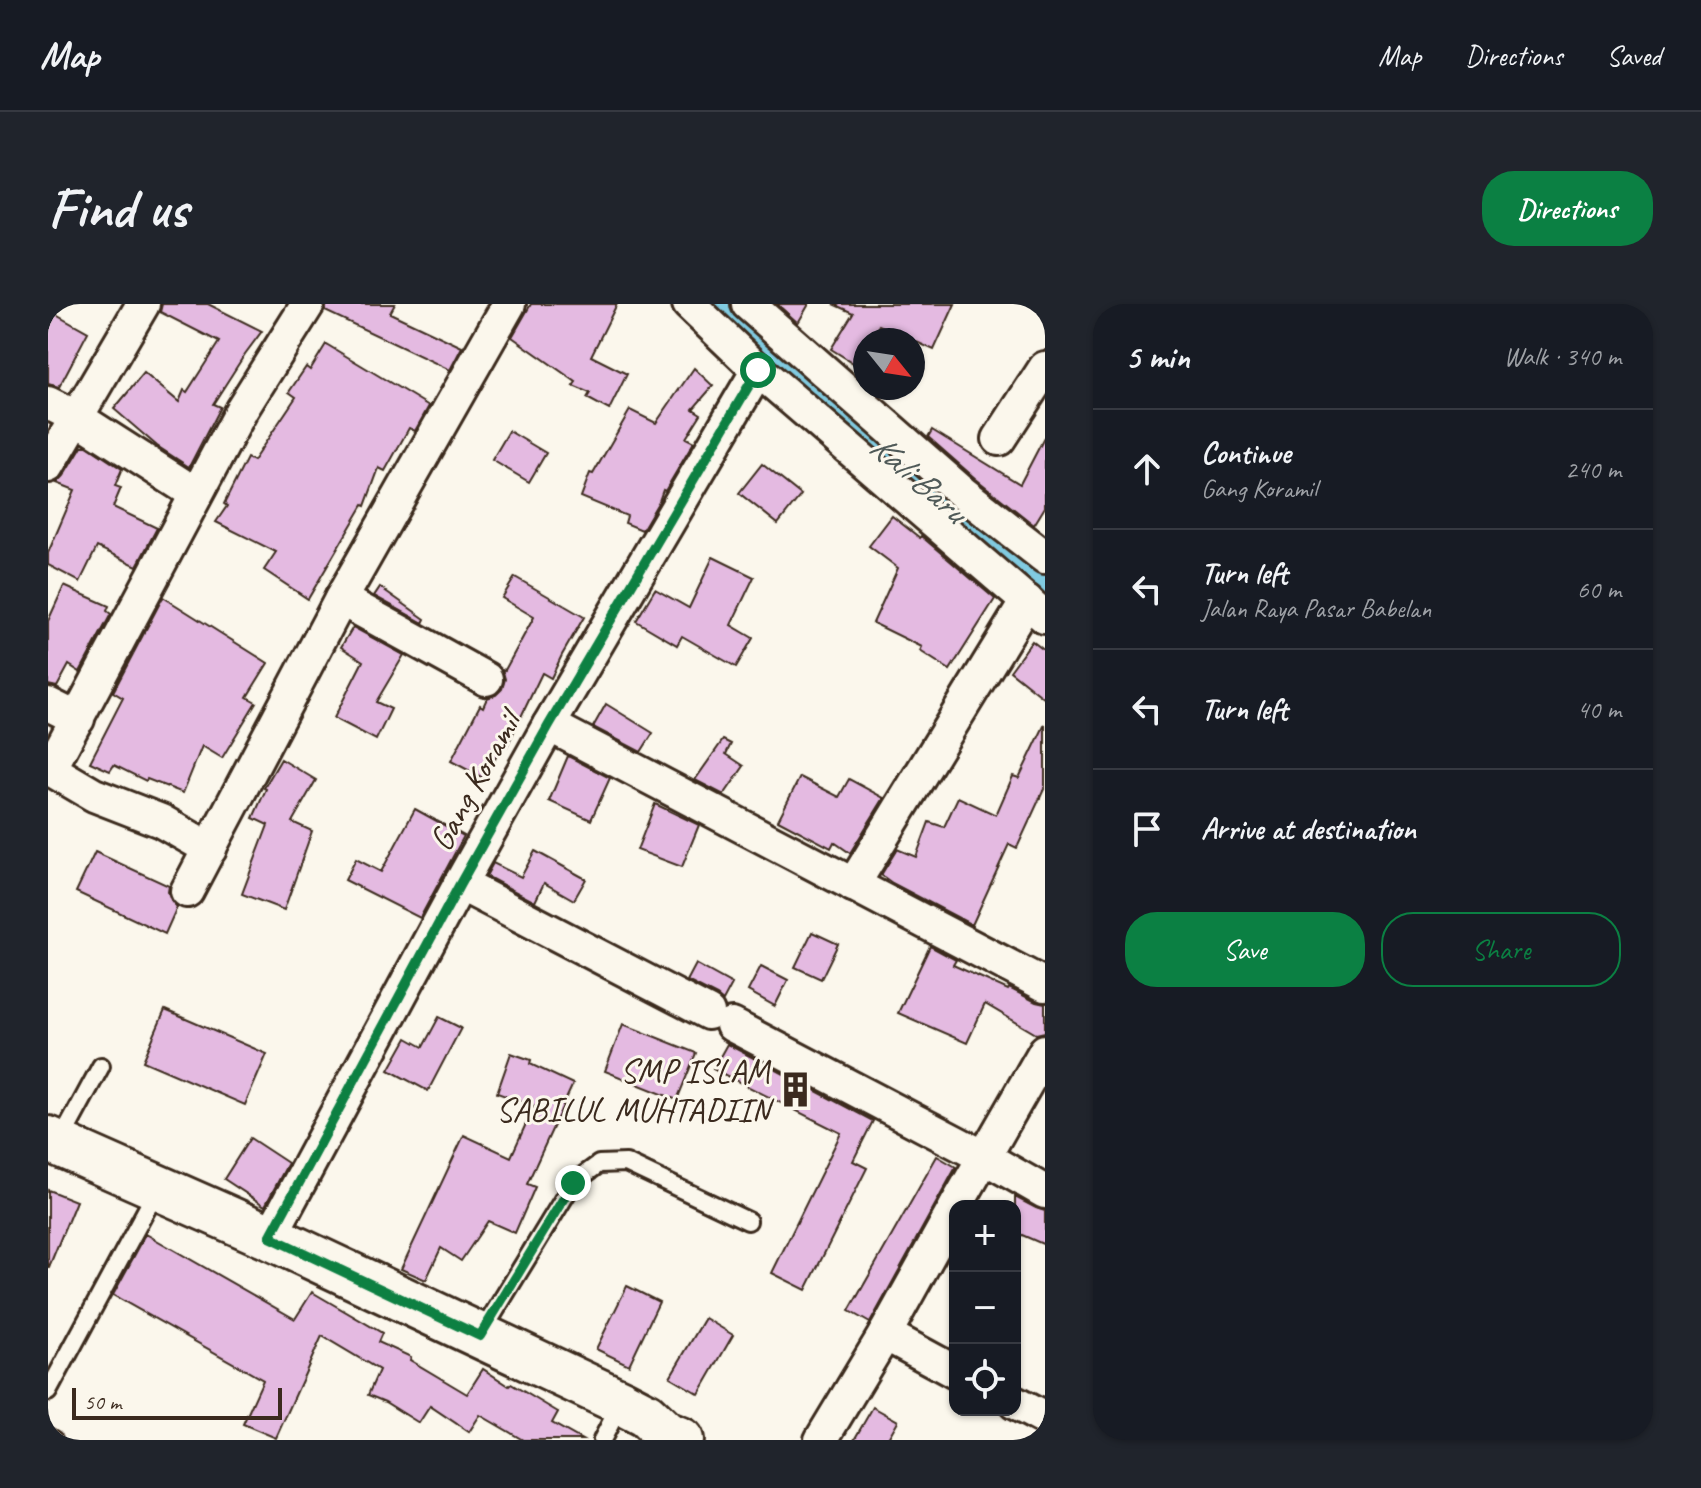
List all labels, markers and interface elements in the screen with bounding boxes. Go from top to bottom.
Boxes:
text: Map [40,32,99,79]
text: Map [1378,38,1421,73]
text: Directions [1465,38,1563,73]
text: Saved [1607,38,1661,73]
button: Directions [1482,171,1653,246]
text: Find us [48,173,188,244]
north arrow [853,328,925,400]
text: 5 min [1125,335,1190,378]
text: Walk · 340 m [1504,340,1621,373]
route start [740,352,776,388]
water label: Kali Baru [861,423,980,536]
text: Continue [1201,434,1291,472]
icon: ahead [1125,447,1169,491]
text: 240 m [1565,453,1621,486]
text: Gang Koramil [1201,472,1317,505]
text: Turn left [1201,554,1288,592]
icon: left [1125,567,1169,611]
text: 60 m [1577,573,1621,606]
text: Jalan Raya Pasar Babelan [1201,592,1431,625]
icon: left [1125,687,1169,731]
text: Turn left [1201,690,1288,728]
text: 40 m [1577,693,1621,726]
street label: Gang Koramil [419,699,533,858]
icon: arrive [1125,807,1169,851]
text: Arrive at destination [1201,810,1416,848]
button: Save [1125,912,1365,987]
button: Share [1381,912,1621,987]
place label: SMP ISLAM SABILUL MUHTADIIN [496,1049,775,1131]
building icon: SMP ISLAM SABILUL MUHTADIIN [777,1071,815,1109]
route end [555,1165,591,1201]
map controls [949,1200,1021,1416]
button: + [949,1200,1021,1272]
button: − [949,1272,1021,1344]
button: locate [949,1344,1021,1416]
scale bar [72,1384,282,1420]
text: 50 m [84,1388,121,1416]

